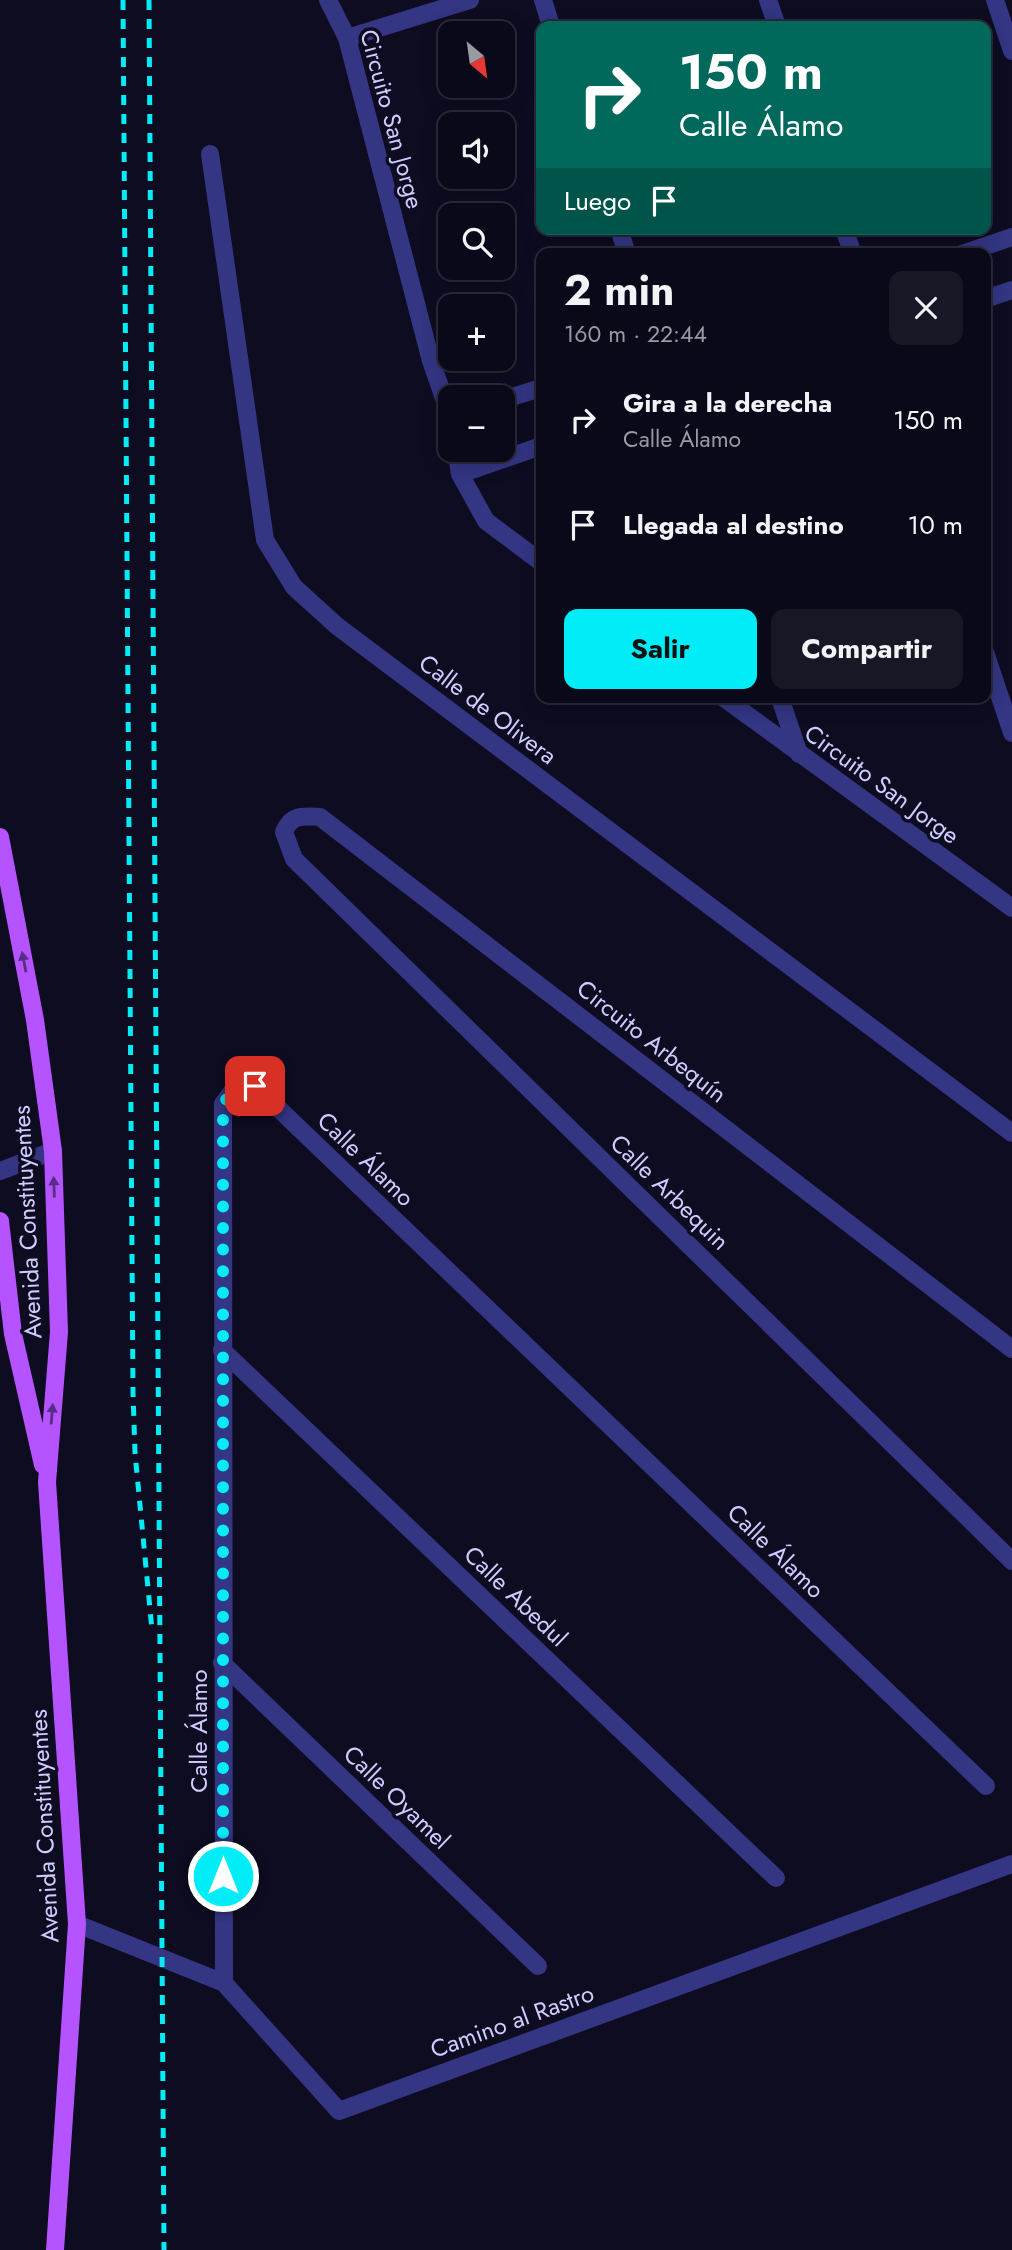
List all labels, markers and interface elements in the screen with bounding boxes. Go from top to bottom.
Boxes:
north arrow [438,21,514,98]
map controls [438,21,515,462]
street label: Circuito San Jorge [351,26,433,212]
text: 150 m [679,37,823,107]
icon: right [564,49,655,140]
text: Calle Álamo [679,102,843,148]
button: sound [438,112,515,189]
text: Luego [564,182,631,220]
icon: arrive [645,182,683,220]
button: search [438,203,515,280]
text: 2 min [564,260,674,321]
button: close [889,271,963,345]
button: + [438,294,515,371]
text: 160 m · 22:44 [564,317,707,351]
text: Gira a la derecha [623,384,832,422]
button: − [438,385,515,462]
icon: right [564,401,602,439]
text: 150 m [893,401,963,439]
text: Calle Álamo [623,422,741,456]
icon: arrive [564,506,602,544]
text: Llegada al destino [623,506,844,544]
text: 10 m [908,506,963,544]
button: Salir [564,609,757,689]
button: Compartir [771,609,963,689]
street label: Calle de Olivera [412,645,564,773]
street label: Circuito San Jorge [797,716,967,852]
one-way arrow [19,951,30,973]
street label: Circuito Arbequín [569,971,735,1111]
pin [225,1056,285,1116]
icon: arrive [236,1067,274,1105]
street label: Avenida Constituyentes [3,1104,51,1340]
street label: Calle Álamo [309,1104,423,1214]
street label: Calle Arbequin [603,1126,737,1258]
one-way arrow [49,1176,60,1198]
one-way arrow [47,1403,58,1425]
street label: Calle Álamo [719,1496,833,1606]
street label: Calle Abedul [456,1537,576,1655]
street label: Calle Álamo [181,1669,216,1793]
street label: Avenida Constituyentes [20,1708,68,1944]
street label: Calle Oyamel [336,1737,458,1857]
position arrow [186,1839,260,1913]
street label: Camino al Rastro [425,1975,599,2067]

